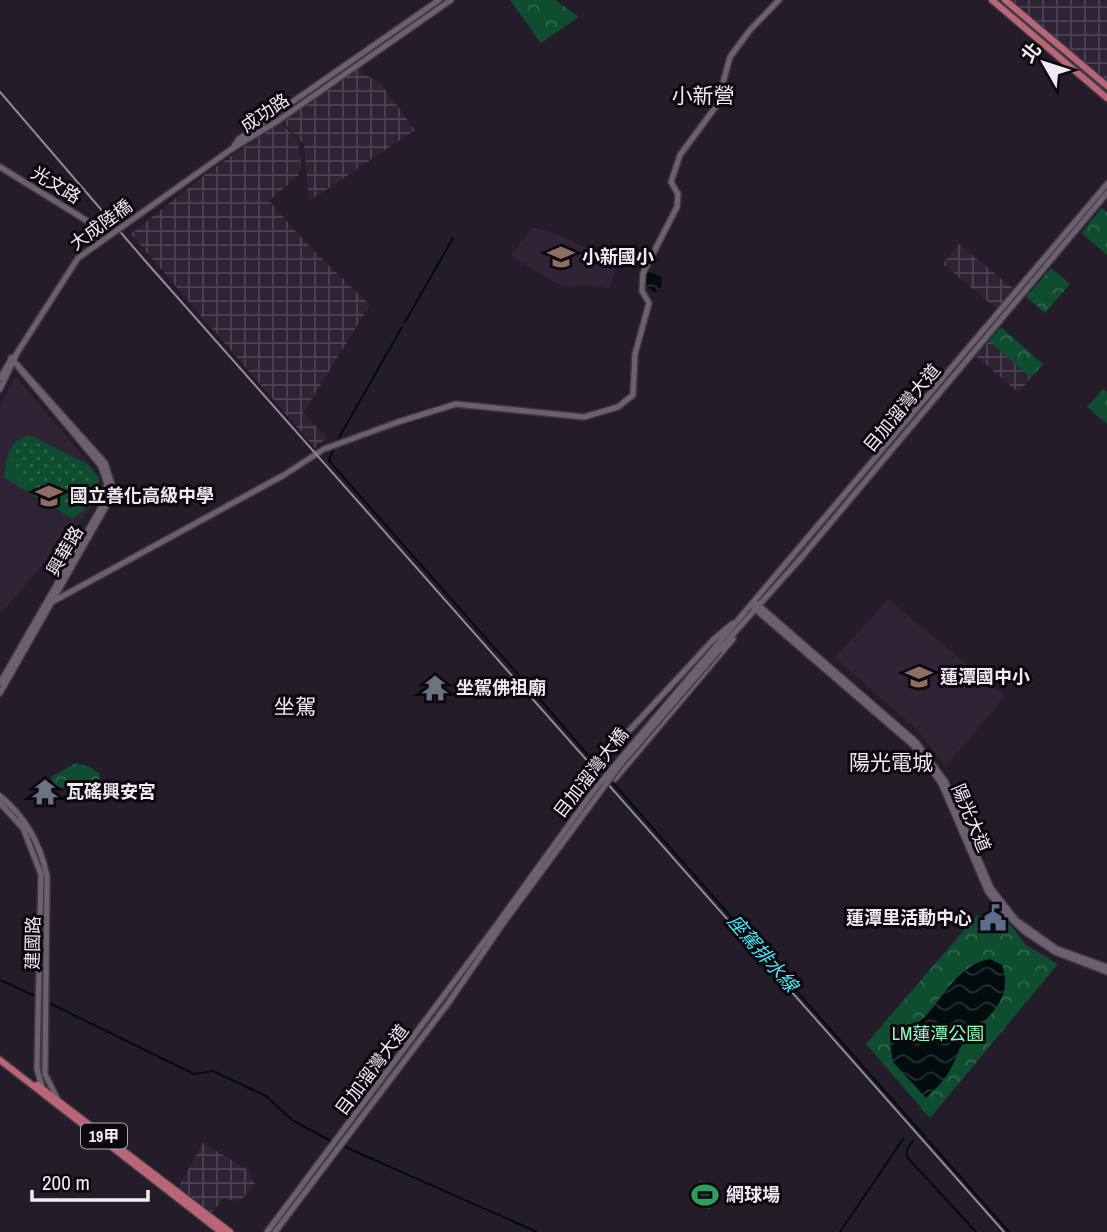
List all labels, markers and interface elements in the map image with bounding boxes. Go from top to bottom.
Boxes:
north arrow [1009,28,1079,98]
text: 北 [1015,37,1047,68]
district label: 小新營 [672,81,735,110]
street label: 成功路 [235,87,294,138]
street label: 光文路 [27,160,86,209]
street label: 大成陸橋 [64,193,137,256]
school or university icon: 小新國小 [546,242,576,272]
place label: 小新國小 [582,244,654,269]
street label: 目加溜灣大道 [857,358,946,457]
school or university icon: 國立善化高級中學 [34,481,64,511]
place label: 國立善化高級中學 [70,483,214,508]
street label: 興華路 [40,521,89,580]
school or university icon: 蓮潭國中小 [904,662,934,692]
place label: 蓮潭國中小 [940,664,1030,689]
temple icon: 坐駕佛祖廟 [420,673,450,703]
place label: 坐駕佛祖廟 [456,675,546,700]
district label: 坐駕 [274,692,316,721]
street label: 目加溜灣大橋 [548,722,634,823]
district label: 陽光電城 [849,748,933,777]
temple icon: 瓦磘興安宮 [30,777,60,807]
place label: 瓦磘興安宮 [66,779,156,804]
street label: 陽光大道 [946,780,997,856]
public building icon: 蓮潭里活動中心 [978,903,1008,933]
place label: 蓮潭里活動中心 [846,905,972,930]
water label: 座駕排水線 [722,909,805,999]
street label: 建國路 [20,916,45,970]
street label: 目加溜灣大道 [329,1019,414,1120]
park label: LM蓮潭公園 [892,1021,984,1046]
road number: 19甲 [81,1124,127,1148]
scale bar [32,1158,147,1202]
text: 200 m [42,1168,90,1197]
sports icon: 網球場 [690,1180,720,1210]
place label: 網球場 [726,1182,780,1207]

